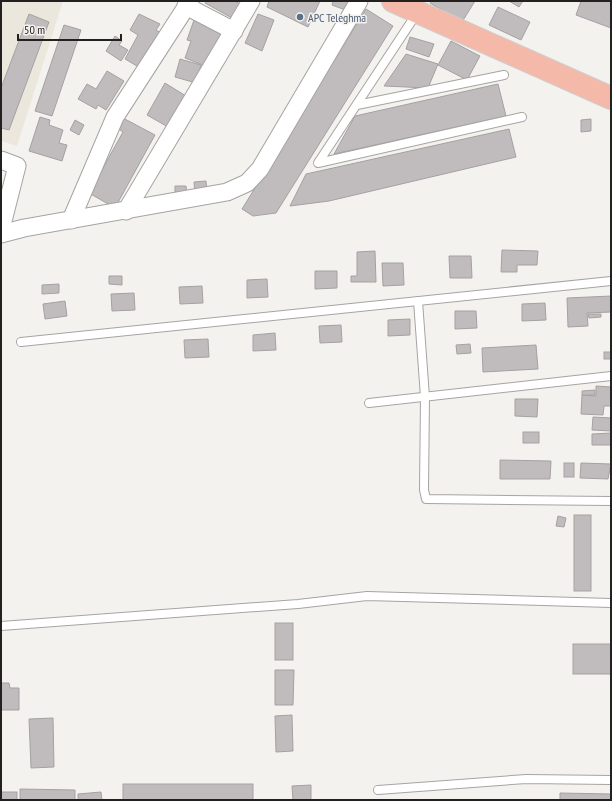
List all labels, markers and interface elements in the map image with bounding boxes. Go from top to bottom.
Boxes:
place label: APC Teleghma [308,10,366,25]
marker: APC Teleghma [295,12,305,22]
scale bar [18,16,121,42]
text: 50 m [24,22,45,37]

